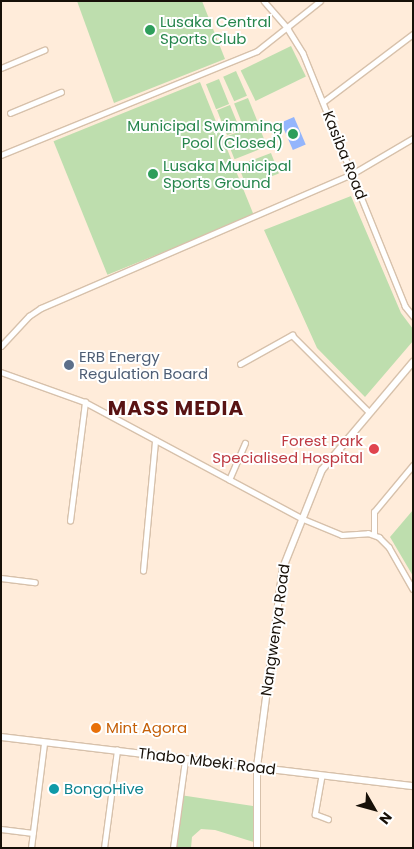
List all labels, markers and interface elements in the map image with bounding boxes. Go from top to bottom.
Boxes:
place label: Lusaka Central Sports Club [160,12,271,47]
marker: Lusaka Central Sports Club [144,24,156,36]
street label: Kasiba Road [319,108,371,202]
place label: Municipal Swimming Pool (Closed) [127,116,283,151]
marker: Municipal Swimming Pool (Closed) [287,128,299,140]
place label: Lusaka Municipal Sports Ground [163,156,291,191]
marker: Lusaka Municipal Sports Ground [147,168,159,180]
place label: ERB Energy Regulation Board [79,347,208,382]
marker: ERB Energy Regulation Board [63,359,75,371]
district label: MASS MEDIA [107,396,245,420]
place label: Forest Park Specialised Hospital [212,431,363,466]
marker: Forest Park Specialised Hospital [367,442,381,456]
street label: Nangwenya Road [257,563,293,697]
place label: Mint Agora [106,719,187,737]
marker: Mint Agora [90,722,102,734]
street label: Thabo Mbeki Road [137,744,277,778]
place label: BongoHive [64,780,144,798]
marker: BongoHive [48,783,60,795]
north arrow [349,784,399,834]
text: N [375,808,397,829]

